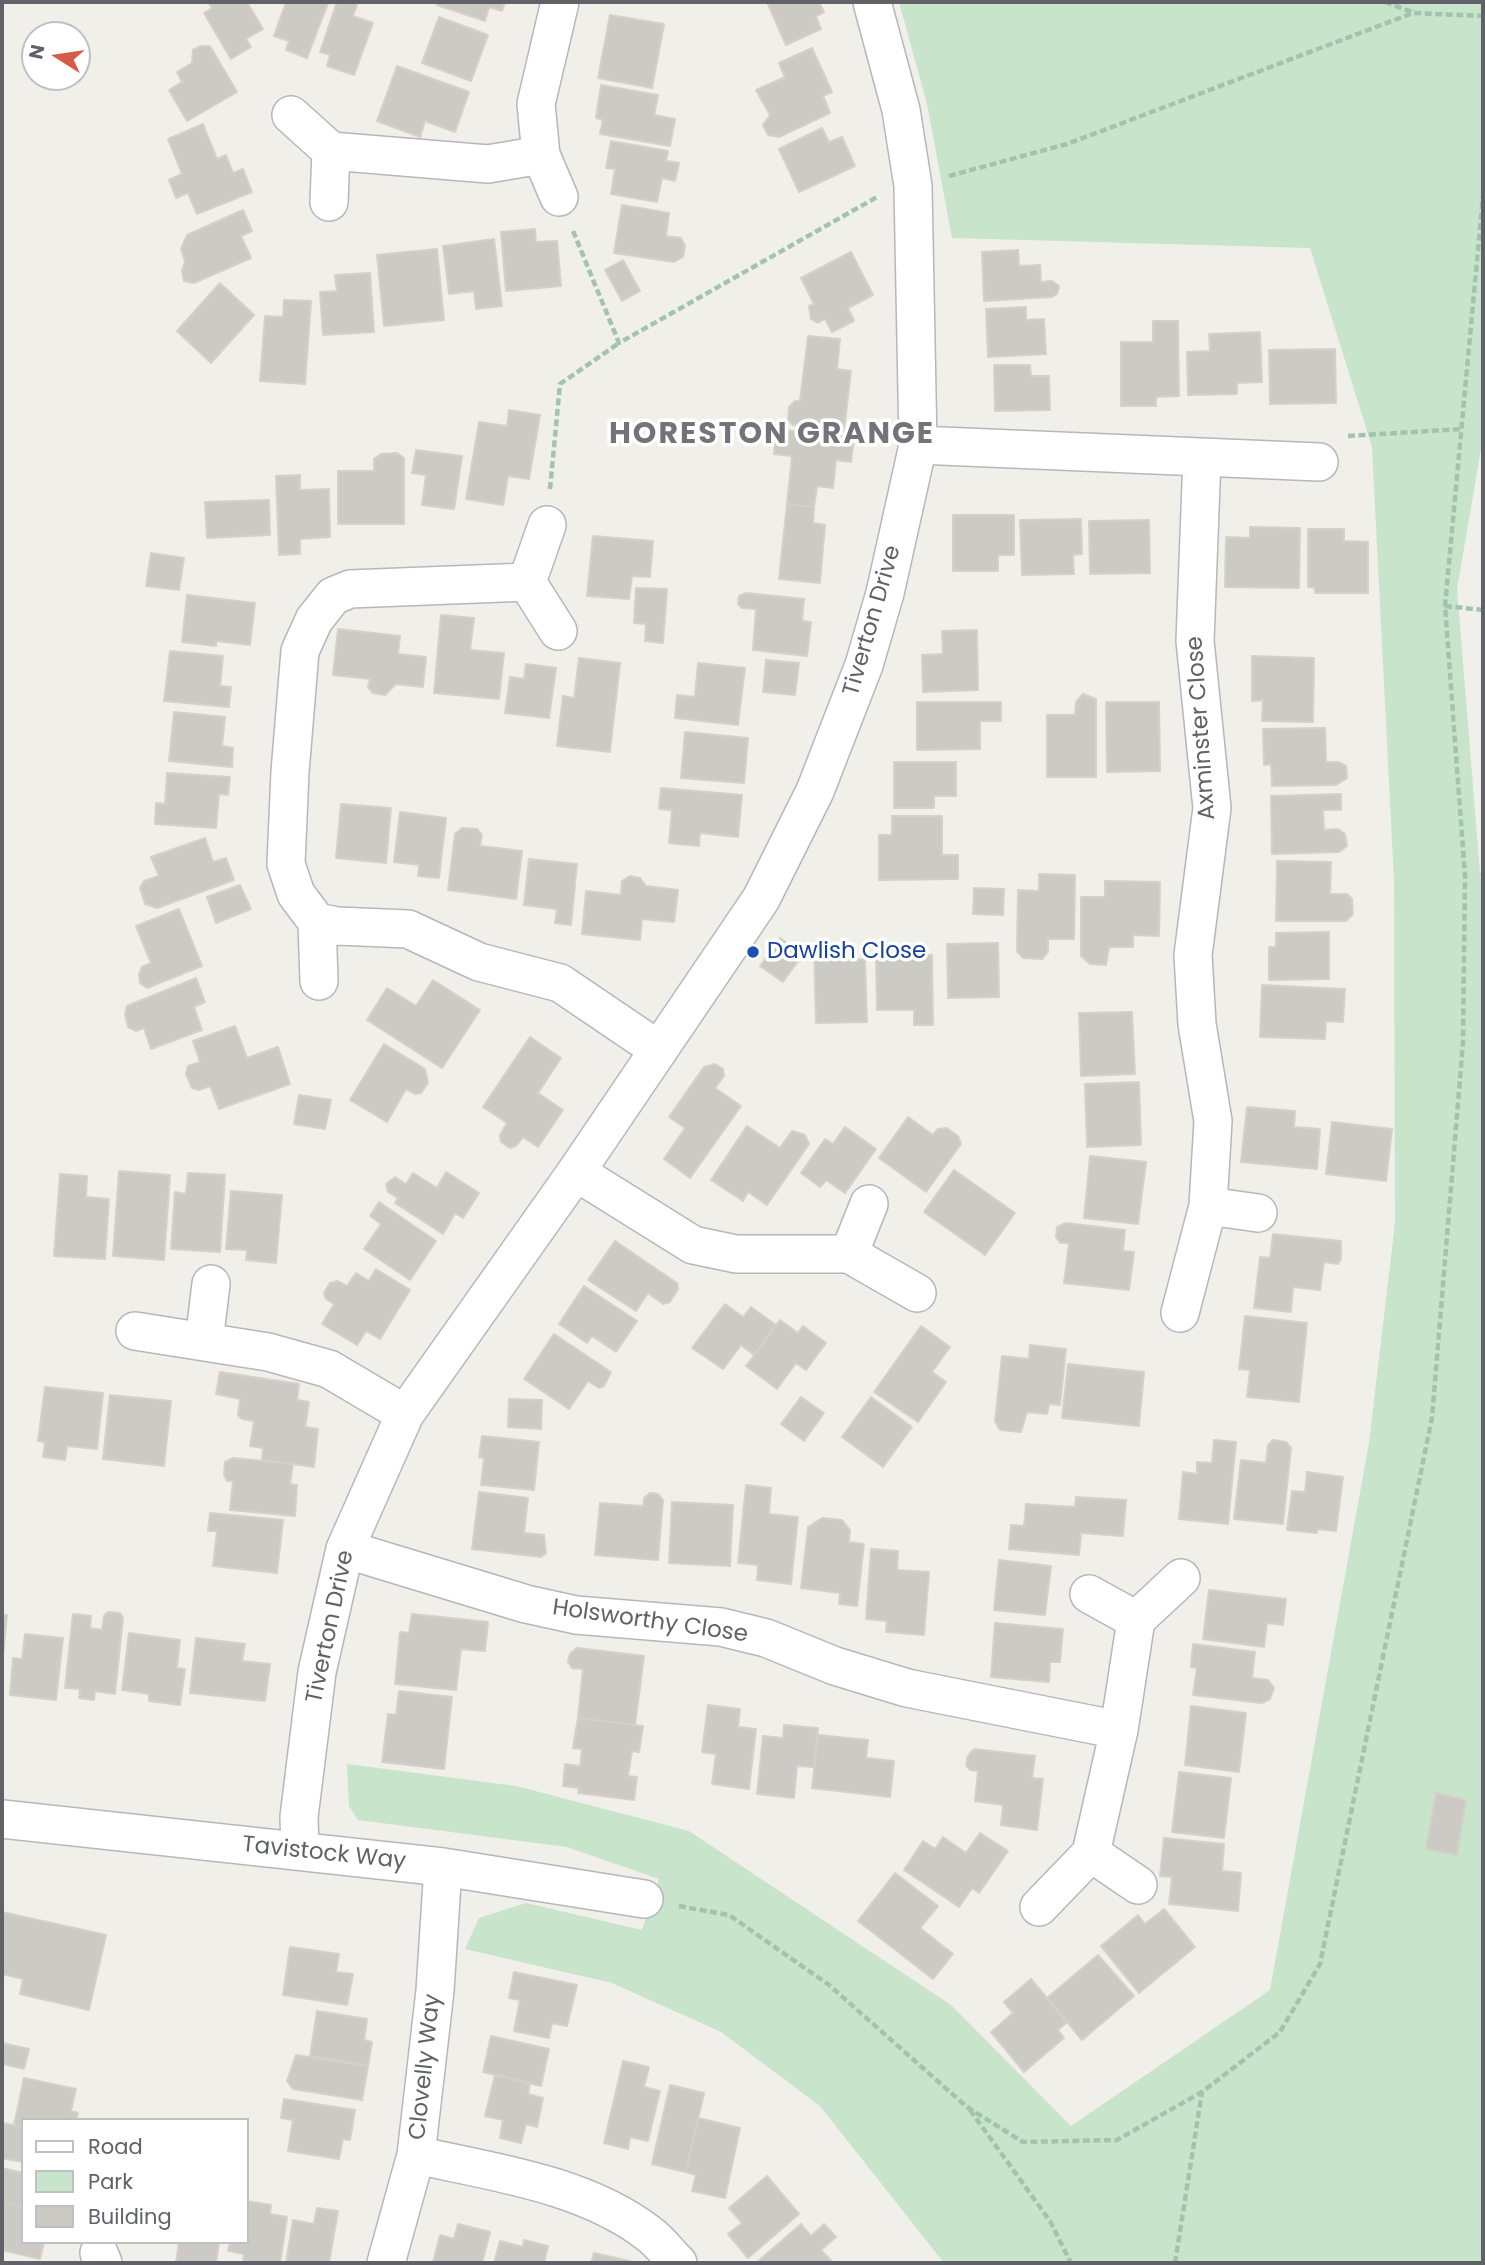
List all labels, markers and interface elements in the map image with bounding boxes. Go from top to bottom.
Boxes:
north arrow [21,21,91,91]
text: N [22,42,52,62]
district label: HORESTON GRANGE [611,417,933,453]
street label: Tiverton Drive [838,542,908,700]
street label: Axminster Close [1182,635,1222,821]
place label: Dawlish Close [767,938,926,966]
marker: Dawlish Close [745,944,761,960]
street label: Tiverton Drive [301,1548,361,1706]
street label: Holsworthy Close [551,1595,749,1649]
street label: Tavistock Way [241,1832,407,1876]
street label: Clovelly Way [405,1993,447,2141]
legend [21,2118,248,2244]
text: Road [88,2132,143,2161]
text: Park [88,2167,133,2196]
text: Building [88,2202,172,2231]

